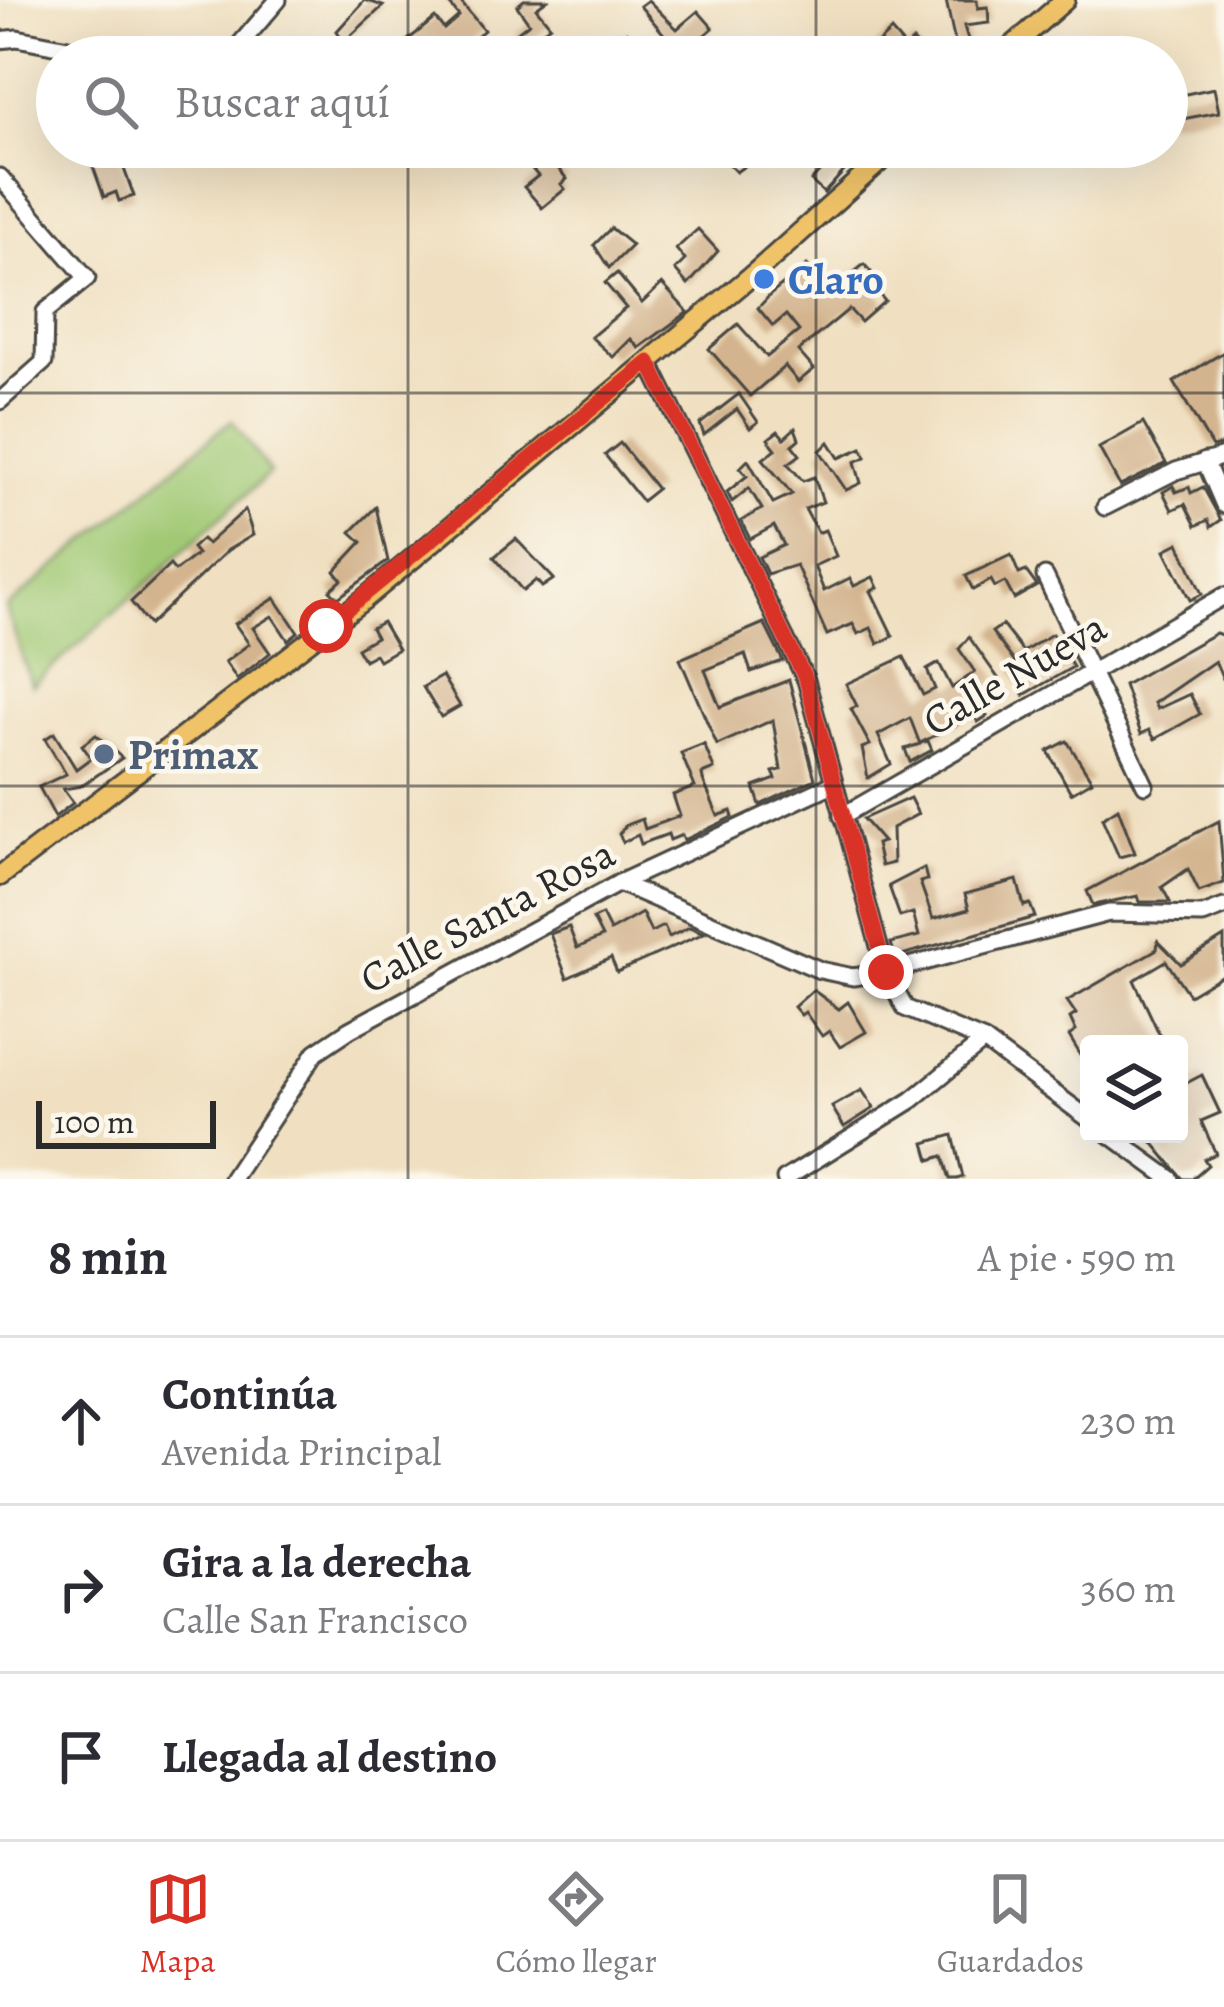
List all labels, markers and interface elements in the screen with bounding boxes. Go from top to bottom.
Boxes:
search box [36,36,1188,168]
icon: search [78,69,144,135]
text: Buscar aquí [174,71,390,133]
place label: Claro [788,251,884,308]
marker: Claro [751,266,777,292]
street label: Calle Nueva [912,598,1117,749]
route start [299,599,353,653]
place label: Primax [128,726,258,783]
marker: Primax [91,741,117,767]
street label: Calle Santa Rosa [350,824,625,1007]
route end [859,945,913,999]
map controls [1080,1035,1188,1143]
button: layers [1080,1035,1188,1143]
scale bar [36,1095,216,1148]
text: 100 m [54,1099,134,1144]
text: 8 min [48,1222,168,1292]
text: A pie · 590 m [978,1231,1176,1284]
text: Continúa [162,1363,337,1425]
icon: ahead [48,1388,114,1454]
text: 230 m [1080,1394,1176,1447]
text: Avenida Principal [162,1425,442,1478]
text: Gira a la derecha [162,1531,471,1593]
icon: right [48,1556,114,1622]
text: 360 m [1081,1562,1176,1615]
text: Calle San Francisco [162,1593,468,1646]
icon: arrive [48,1724,114,1790]
text: Llegada al destino [162,1726,497,1788]
tab: Mapa [140,1866,216,1983]
tab: Cómo llegar [495,1866,657,1983]
tab: Guardados [937,1866,1084,1983]

